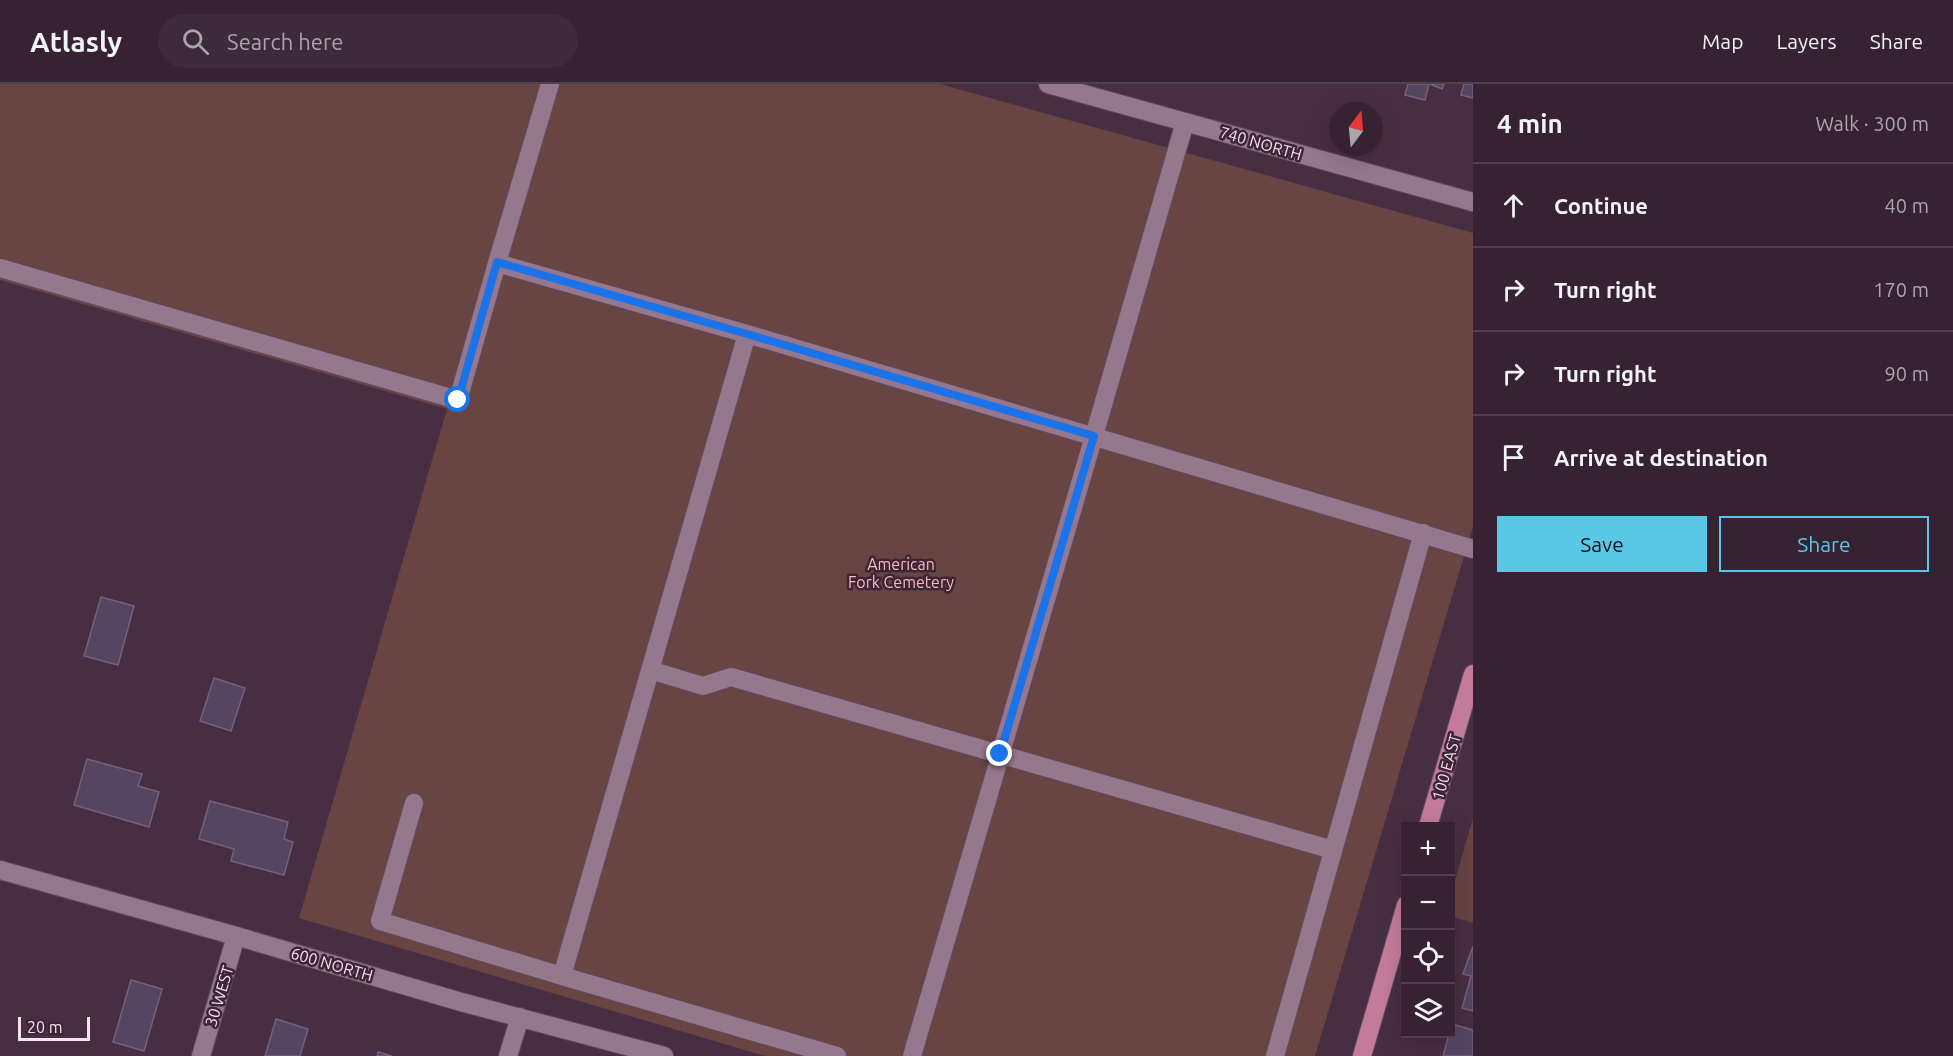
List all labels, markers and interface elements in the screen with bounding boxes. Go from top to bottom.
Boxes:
search box [158,14,578,68]
icon: search [179,25,212,58]
text: Atlasly [30,26,122,57]
text: Search here [227,29,343,54]
text: Map [1702,29,1743,53]
text: Layers [1776,29,1837,53]
text: Share [1870,29,1923,53]
north arrow [1329,102,1383,156]
text: 4 min [1497,109,1563,138]
text: Walk · 300 m [1816,112,1929,135]
street label: 740 NORTH [1218,123,1304,163]
icon: ahead [1497,189,1530,222]
text: Continue [1554,193,1648,218]
text: 40 m [1885,194,1929,217]
icon: right [1497,273,1530,306]
text: Turn right [1554,277,1656,302]
text: 170 m [1873,278,1929,301]
icon: right [1497,357,1530,390]
text: Turn right [1554,361,1656,386]
text: 90 m [1885,362,1929,385]
route start [444,386,470,412]
icon: arrive [1497,441,1530,474]
text: Arrive at destination [1554,445,1768,470]
button: Save [1497,516,1707,572]
button: Share [1719,516,1929,572]
park label: American Fork Cemetery [848,555,954,591]
street label: 100 EAST [1428,732,1464,802]
route end [986,740,1012,766]
map controls [1401,822,1455,1038]
button: + [1401,822,1455,876]
button: − [1401,876,1455,930]
button: locate [1401,930,1455,984]
street label: 600 NORTH [289,944,375,984]
street label: 30 WEST [201,963,237,1029]
button: layers [1401,984,1455,1038]
scale bar [18,1014,90,1042]
text: 20 m [27,1018,63,1036]

